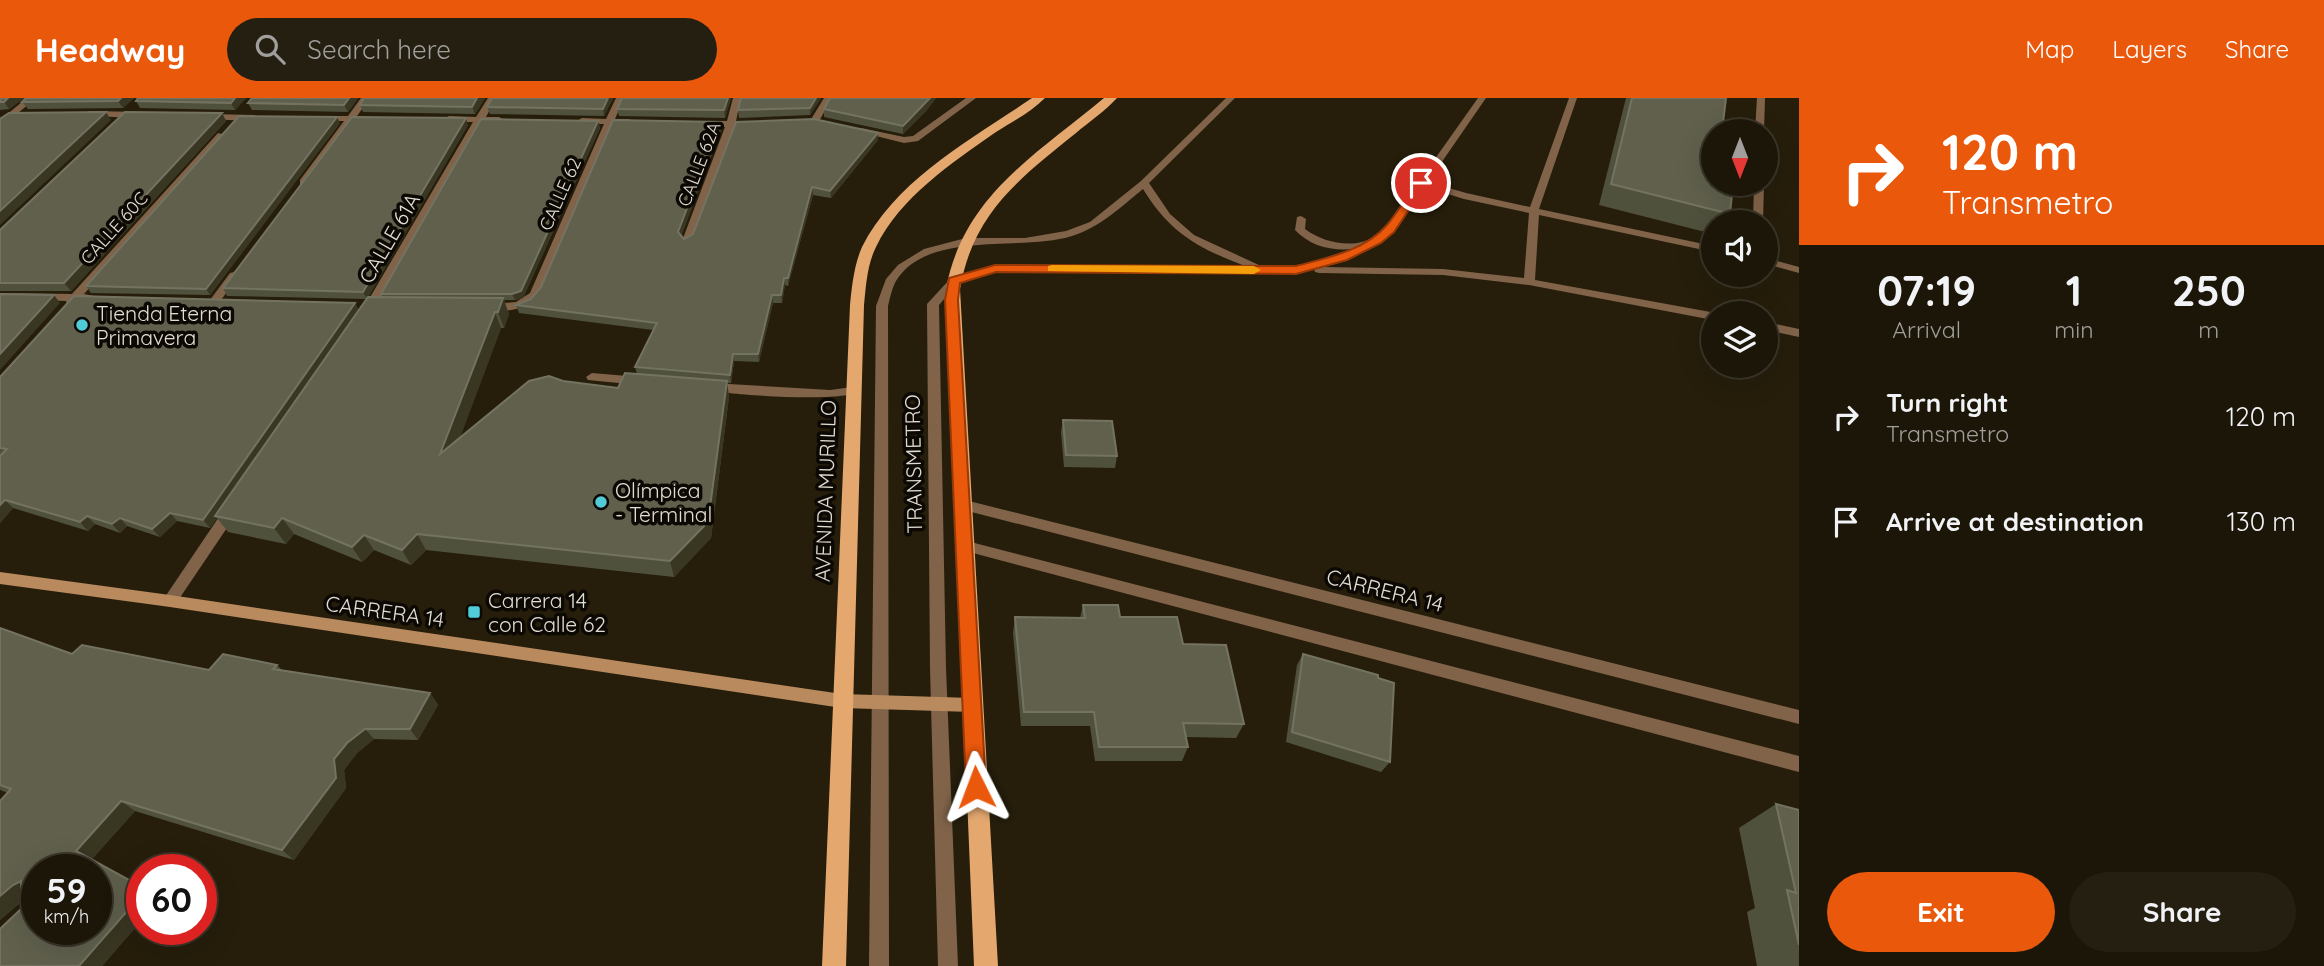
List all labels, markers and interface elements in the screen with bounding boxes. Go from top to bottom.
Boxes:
search box [227,18,717,81]
text: Headway [35,29,185,70]
icon: search [251,30,289,68]
text: Search here [307,33,451,66]
text: Map [2025,34,2074,64]
text: Layers [2112,34,2187,64]
text: Share [2225,34,2289,64]
street label: CALLE 62A [672,118,726,210]
north arrow [1701,119,1778,196]
map controls [1701,119,1778,378]
text: 120 m [1942,121,2078,182]
icon: right [1827,126,1918,217]
pin [1391,153,1451,213]
street label: CALLE 62 [534,154,586,234]
icon: arrive [1402,164,1440,202]
text: Transmetro [1942,182,2113,222]
street label: CALLE 60C [75,187,153,269]
street label: CALLE 61A [353,188,425,288]
button: sound [1701,210,1778,287]
text: 07:19 [1877,264,1976,317]
text: 1 [2066,264,2082,317]
text: 250 [2172,264,2246,317]
place label: Tienda Eterna Primavera [96,300,232,350]
button: layers [1701,301,1778,378]
text: Arrival [1892,315,1961,344]
text: min [2054,315,2094,344]
text: m [2198,315,2219,344]
marker: Tienda Eterna Primavera [74,317,90,333]
text: Turn right [1886,386,2008,419]
street label: TRANSMETRO [899,394,927,534]
icon: right [1827,398,1865,436]
street label: AVENIDA MURILLO [809,399,841,583]
text: 120 m [2226,400,2296,433]
text: Transmetro [1886,419,2009,448]
place label: Olímpica - Terminal [615,477,712,527]
marker: Olímpica - Terminal [593,494,609,510]
icon: arrive [1827,503,1865,541]
text: Arrive at destination [1886,505,2144,538]
text: 130 m [2226,505,2296,538]
street label: CARRERA 14 [1324,563,1446,617]
place label: Carrera 14 con Calle 62 [488,587,606,637]
street label: CARRERA 14 [324,590,446,632]
marker: Carrera 14 con Calle 62 [466,604,482,620]
position arrow [939,750,1013,824]
speed limit sign: 60 [126,854,217,945]
text: 59 [46,868,87,912]
button: Exit [1827,872,2055,952]
button: Share [2069,872,2296,952]
text: km/h [44,905,89,928]

